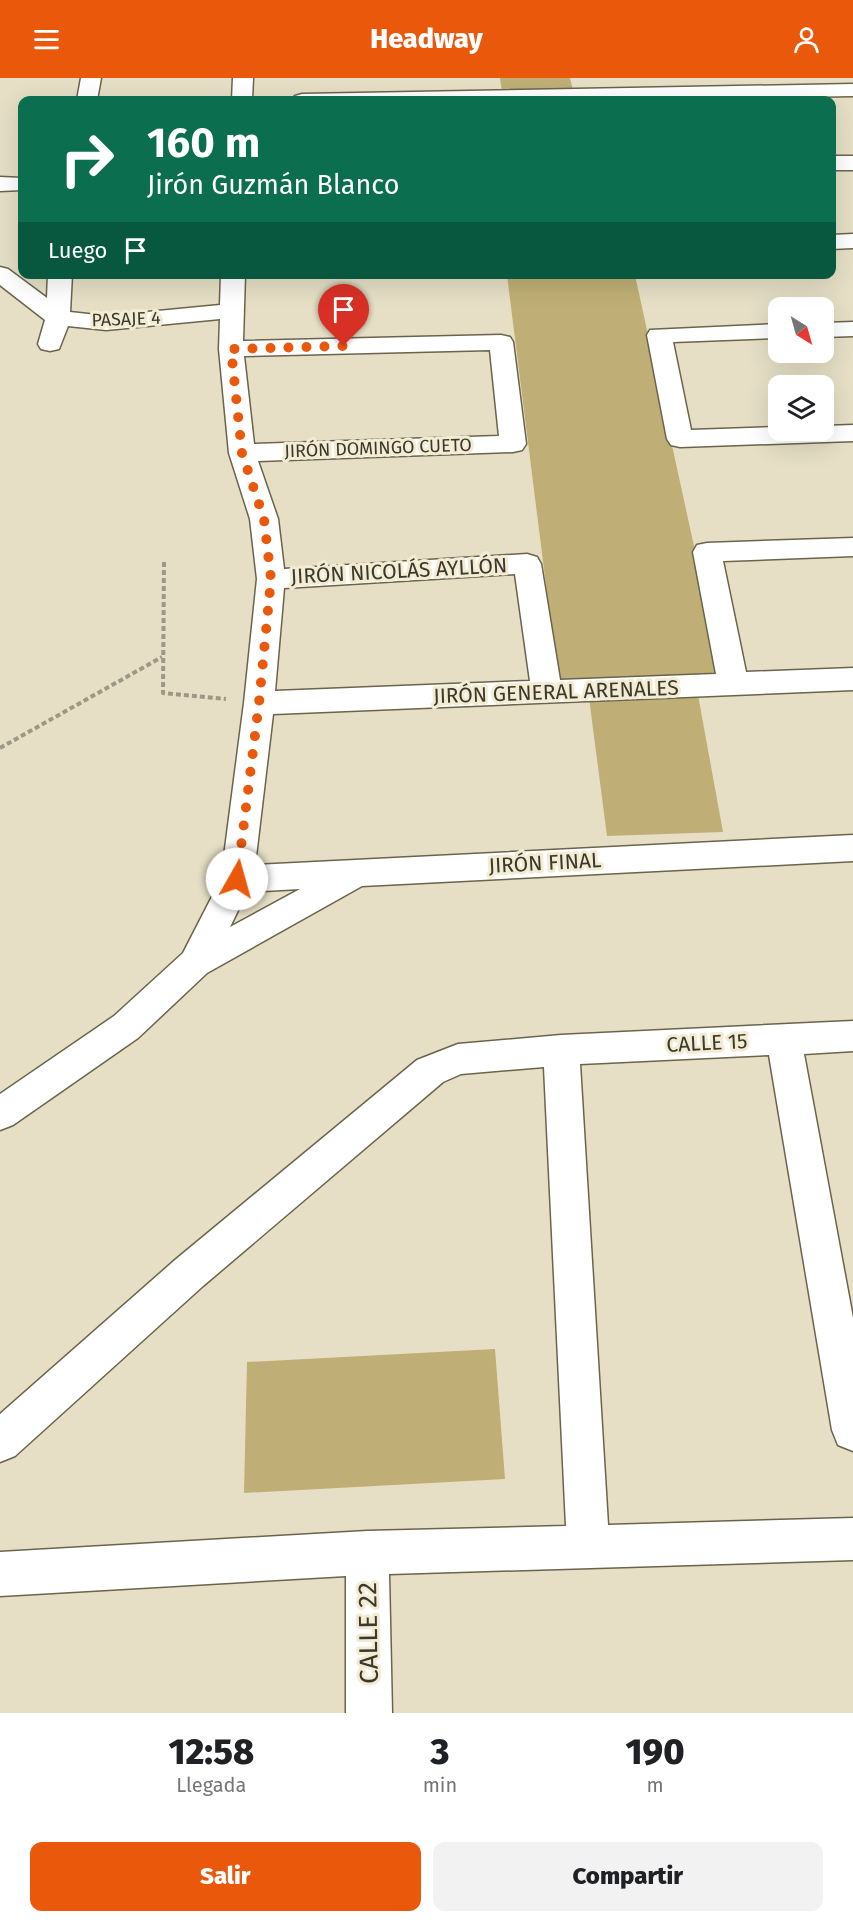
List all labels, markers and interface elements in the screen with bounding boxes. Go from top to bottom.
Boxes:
icon: menu [30,23,63,56]
text: Headway [370,23,483,55]
icon: person [790,23,823,56]
text: 160 m [147,118,260,168]
icon: right [48,120,126,198]
text: Jirón Guzmán Blanco [147,169,399,201]
icon: arrive [119,234,152,267]
text: Luego [48,237,107,264]
pin [318,284,369,346]
icon: arrive [327,293,360,326]
north arrow [768,297,834,363]
map controls [768,297,834,441]
street label: PASAJE 4 [91,307,161,331]
button: layers [768,375,834,441]
street label: JIRÓN DOMINGO CUETO [284,434,472,462]
street label: JIRÓN NICOLÁS AYLLÓN [290,552,508,590]
street label: JIRÓN GENERAL ARENALES [433,675,679,709]
position arrow [205,847,269,911]
street label: JIRÓN FINAL [488,847,603,879]
street label: CALLE 15 [666,1028,748,1058]
street label: CALLE 22 [352,1582,385,1684]
text: 12:58 [168,1730,254,1774]
text: 3 [430,1730,449,1774]
text: 190 [626,1730,685,1774]
text: Llegada [176,1773,246,1797]
text: min [423,1773,457,1797]
text: m [646,1773,664,1797]
button: Salir [30,1842,421,1911]
button: Compartir [433,1842,823,1911]

